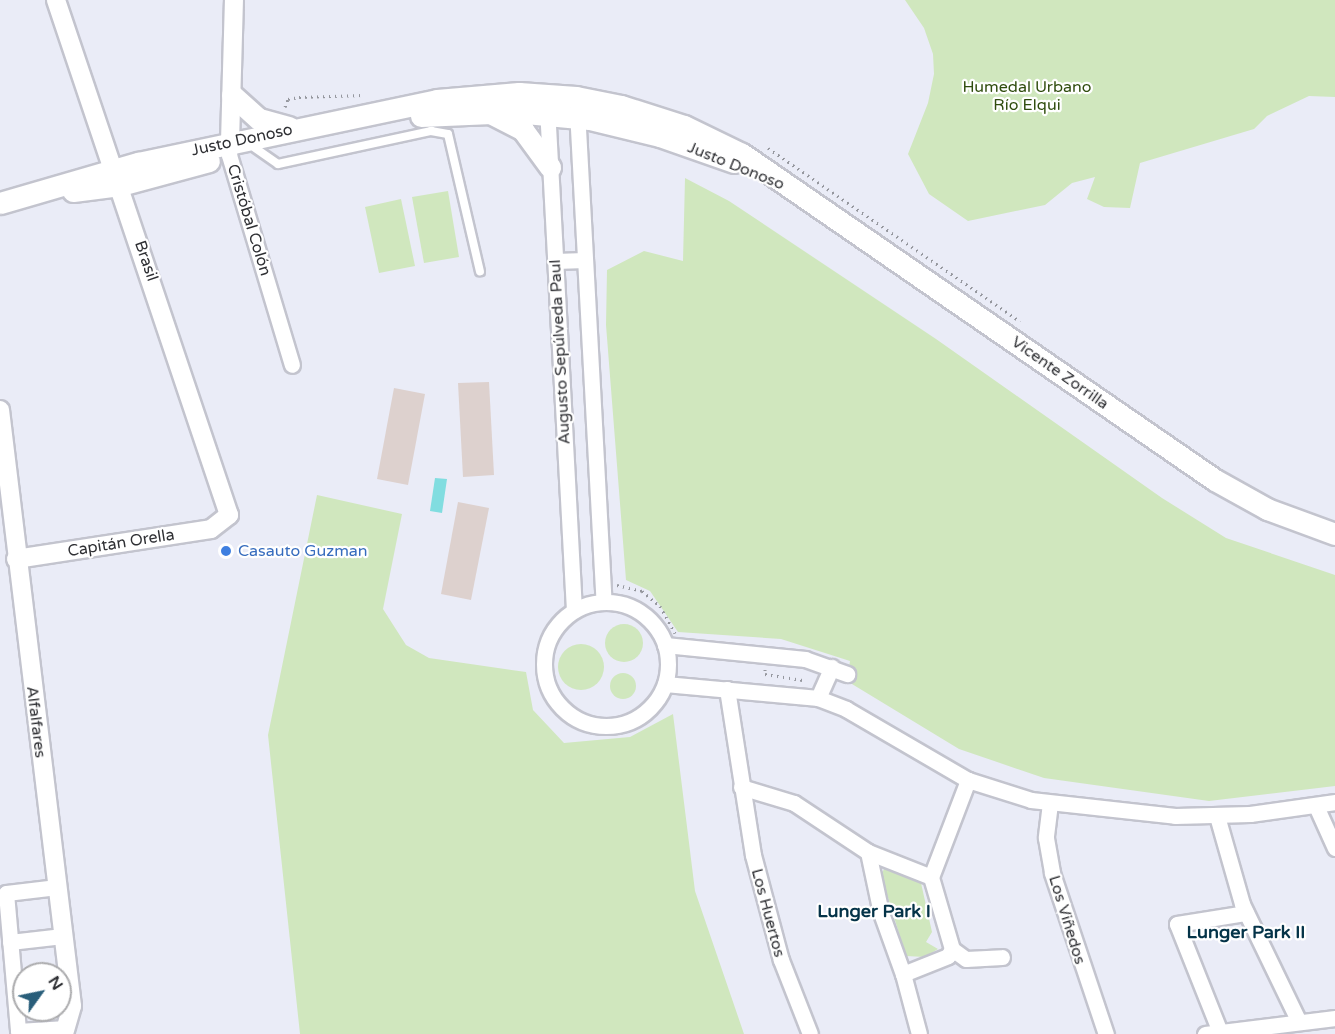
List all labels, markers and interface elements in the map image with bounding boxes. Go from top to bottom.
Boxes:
park label: Humedal Urbano Río Elqui [962,77,1092,115]
street label: Justo Donoso [190,120,294,160]
street label: Justo Donoso [685,138,787,194]
street label: Cristóbal Colón [223,162,275,278]
street label: Brasil [130,238,162,284]
street label: Augusto Sepúlveda Paul [546,259,574,445]
street label: Vicente Zorrilla [1008,332,1112,414]
street label: Capitán Orella [66,525,176,561]
place label: Casauto Guzman [238,541,368,561]
marker: Casauto Guzman [219,544,233,558]
street label: Alfalfares [22,685,50,759]
street label: Los Huertos [747,867,789,959]
street label: Los Viñedos [1044,873,1090,967]
district label: Lunger Park I [817,900,931,922]
district label: Lunger Park II [1187,921,1305,943]
north arrow [12,962,72,1022]
text: N [44,972,67,994]

